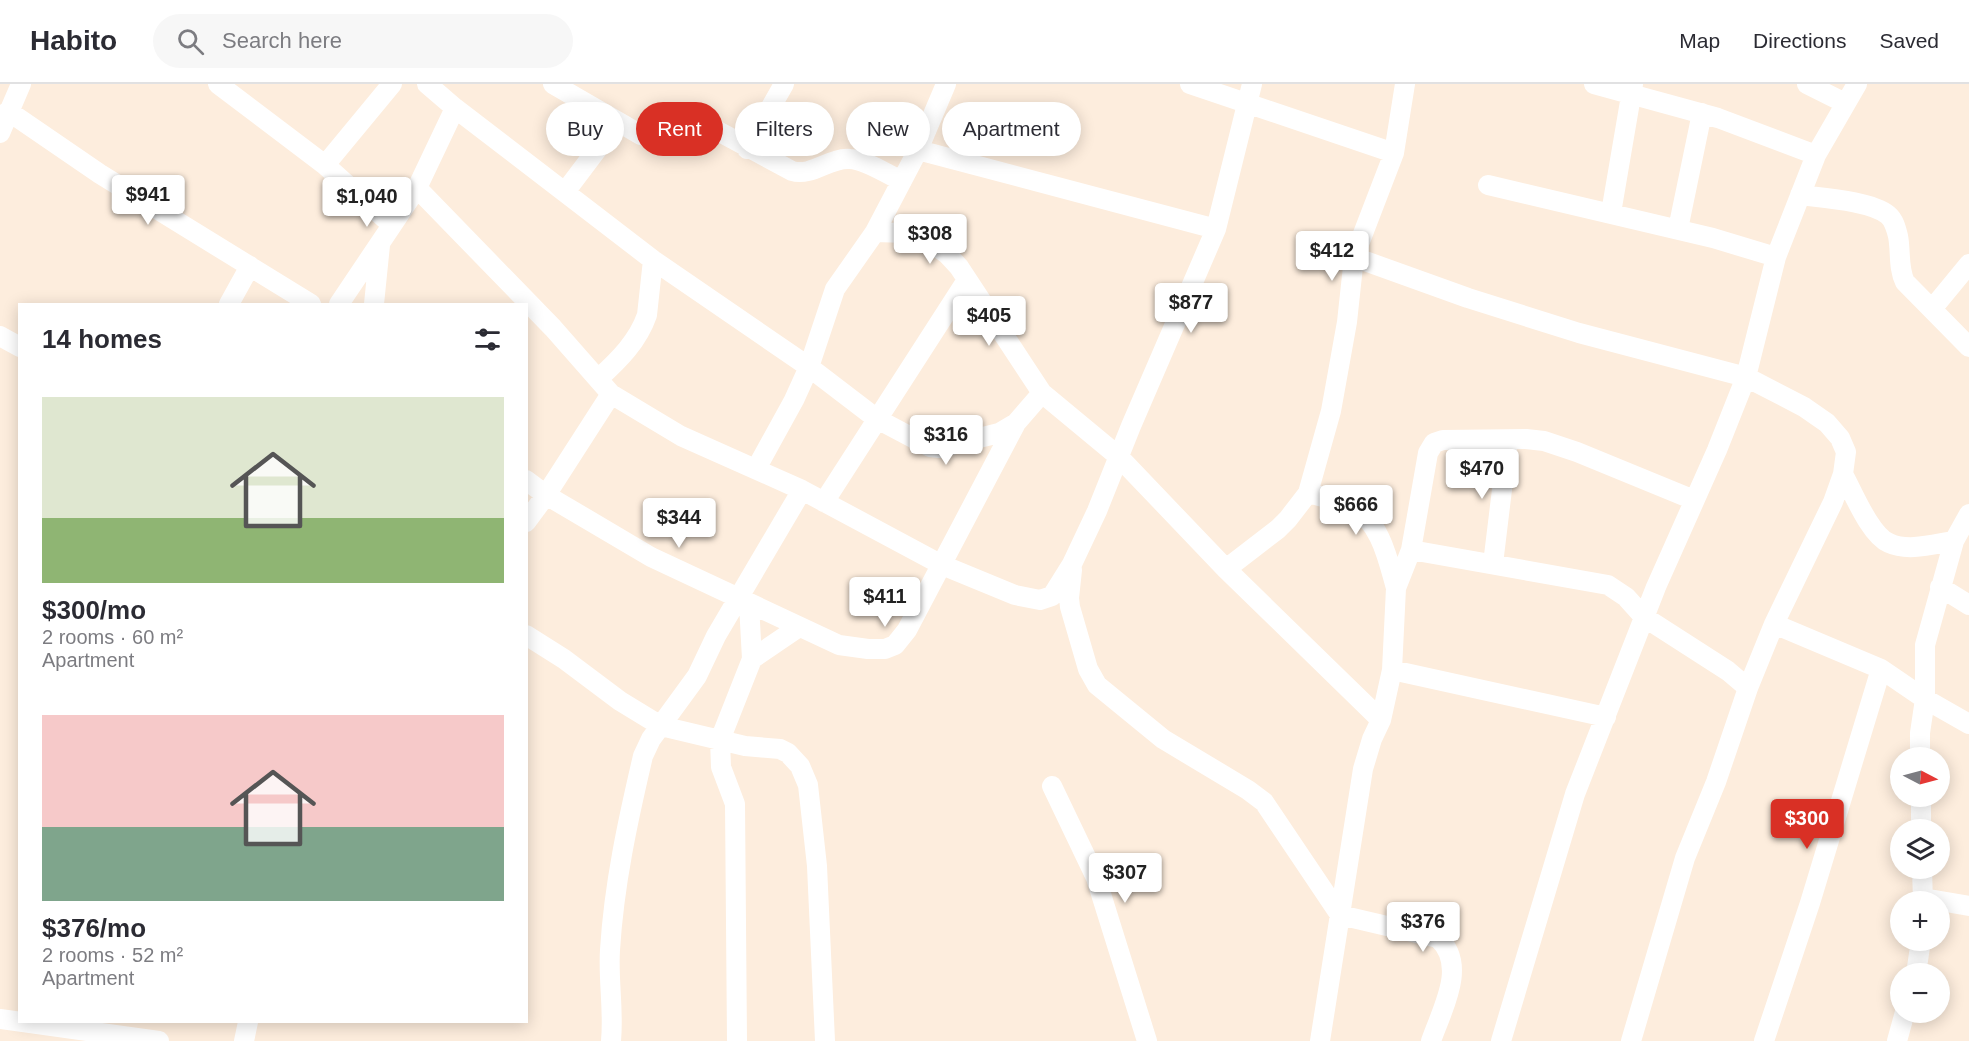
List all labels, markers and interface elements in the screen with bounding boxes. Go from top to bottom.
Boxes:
search box [153,14,573,68]
text: Habito [30,25,117,56]
icon: search [174,25,207,58]
text: Search here [222,28,342,53]
text: Map [1679,29,1720,52]
text: Directions [1753,29,1846,52]
text: Saved [1879,29,1939,52]
chip: Buy [546,102,624,156]
chip: Rent [636,102,723,156]
chip: Filters [735,102,834,156]
chip: New [846,102,930,156]
chip: Apartment [942,102,1081,156]
pin: $941 [112,175,184,226]
pin: $1,040 [318,177,416,228]
text: $941 [126,183,170,205]
text: $1,040 [336,185,398,207]
pin: $308 [894,214,966,265]
text: $308 [908,222,952,244]
pin: $412 [1296,231,1368,282]
text: $412 [1310,239,1354,261]
pin: $877 [1155,283,1227,334]
text: $877 [1169,291,1213,313]
pin: $405 [953,296,1025,347]
text: $405 [967,304,1011,326]
icon: filters [471,323,504,356]
text: 14 homes [42,324,162,354]
pin: $316 [910,415,982,466]
text: $316 [924,423,968,445]
icon: home [219,436,327,544]
pin: $470 [1446,449,1518,500]
text: $470 [1460,457,1504,479]
pin: $666 [1320,485,1392,536]
text: $666 [1334,493,1378,515]
pin: $344 [643,498,715,549]
text: $344 [657,506,701,528]
pin: $411 [849,577,921,628]
text: $411 [863,585,907,607]
text: $300/mo [42,595,146,625]
text: 2 rooms · 60 m² [42,626,183,648]
text: Apartment [42,649,134,671]
north arrow [1890,747,1950,807]
map controls [1890,747,1950,1023]
icon: home [219,754,327,862]
pin: $300 [1771,799,1843,850]
text: $300 [1785,807,1829,829]
button: layers [1890,819,1950,879]
pin: $307 [1089,853,1161,904]
text: $307 [1103,861,1147,883]
button: + [1890,891,1950,951]
pin: $376 [1387,902,1459,953]
text: $376 [1401,910,1445,932]
text: $376/mo [42,913,146,943]
text: 2 rooms · 52 m² [42,944,183,966]
button: − [1890,963,1950,1023]
text: Apartment [42,967,134,989]

